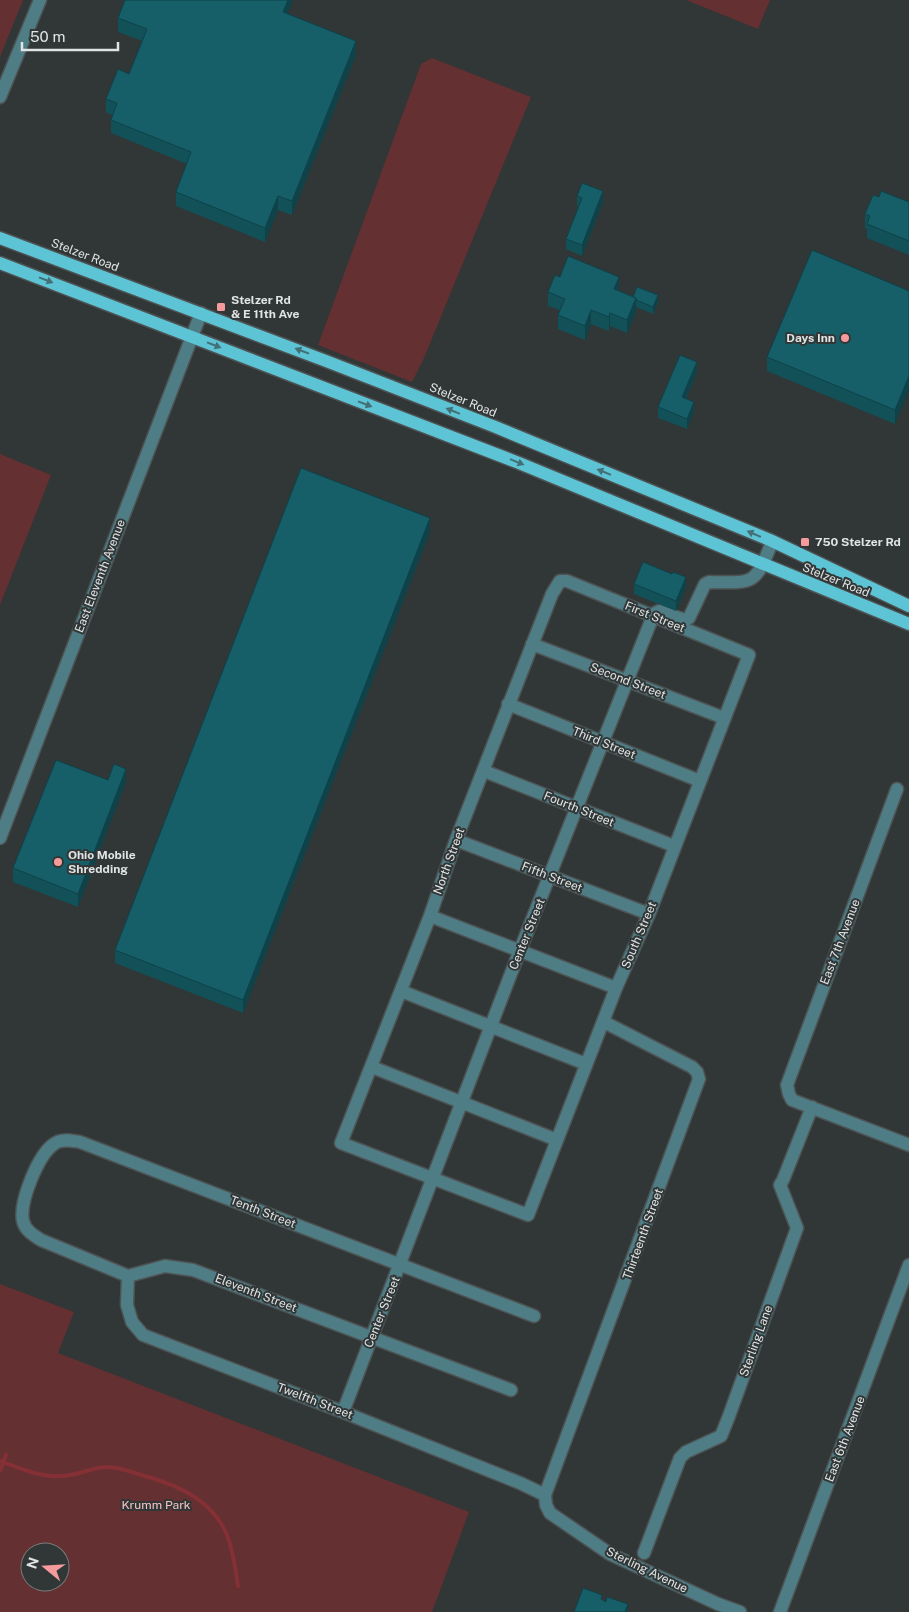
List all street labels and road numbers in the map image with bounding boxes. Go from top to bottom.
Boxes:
street label: Stelzer Road [49,236,121,274]
street label: Stelzer Road [427,380,499,420]
street label: East Eleventh Avenue [72,517,128,634]
street label: Stelzer Road [800,560,872,600]
street label: First Street [623,599,687,635]
street label: Second Street [588,660,668,702]
street label: Third Street [570,724,638,762]
street label: Fourth Street [542,788,617,830]
street label: North Street [430,825,468,896]
street label: Fifth Street [520,859,585,895]
street label: Center Street [506,896,548,972]
street label: East 7th Avenue [817,897,863,987]
street label: South Street [619,899,660,971]
street label: Thirteenth Street [620,1186,666,1281]
street label: Tenth Street [228,1193,298,1231]
street label: Eleventh Street [213,1271,299,1315]
street label: Center Street [361,1274,403,1350]
street label: Sterling Lane [737,1303,775,1379]
street label: Twelfth Street [275,1380,355,1422]
street label: East 6th Avenue [822,1394,868,1484]
street label: Sterling Avenue [604,1544,690,1596]

